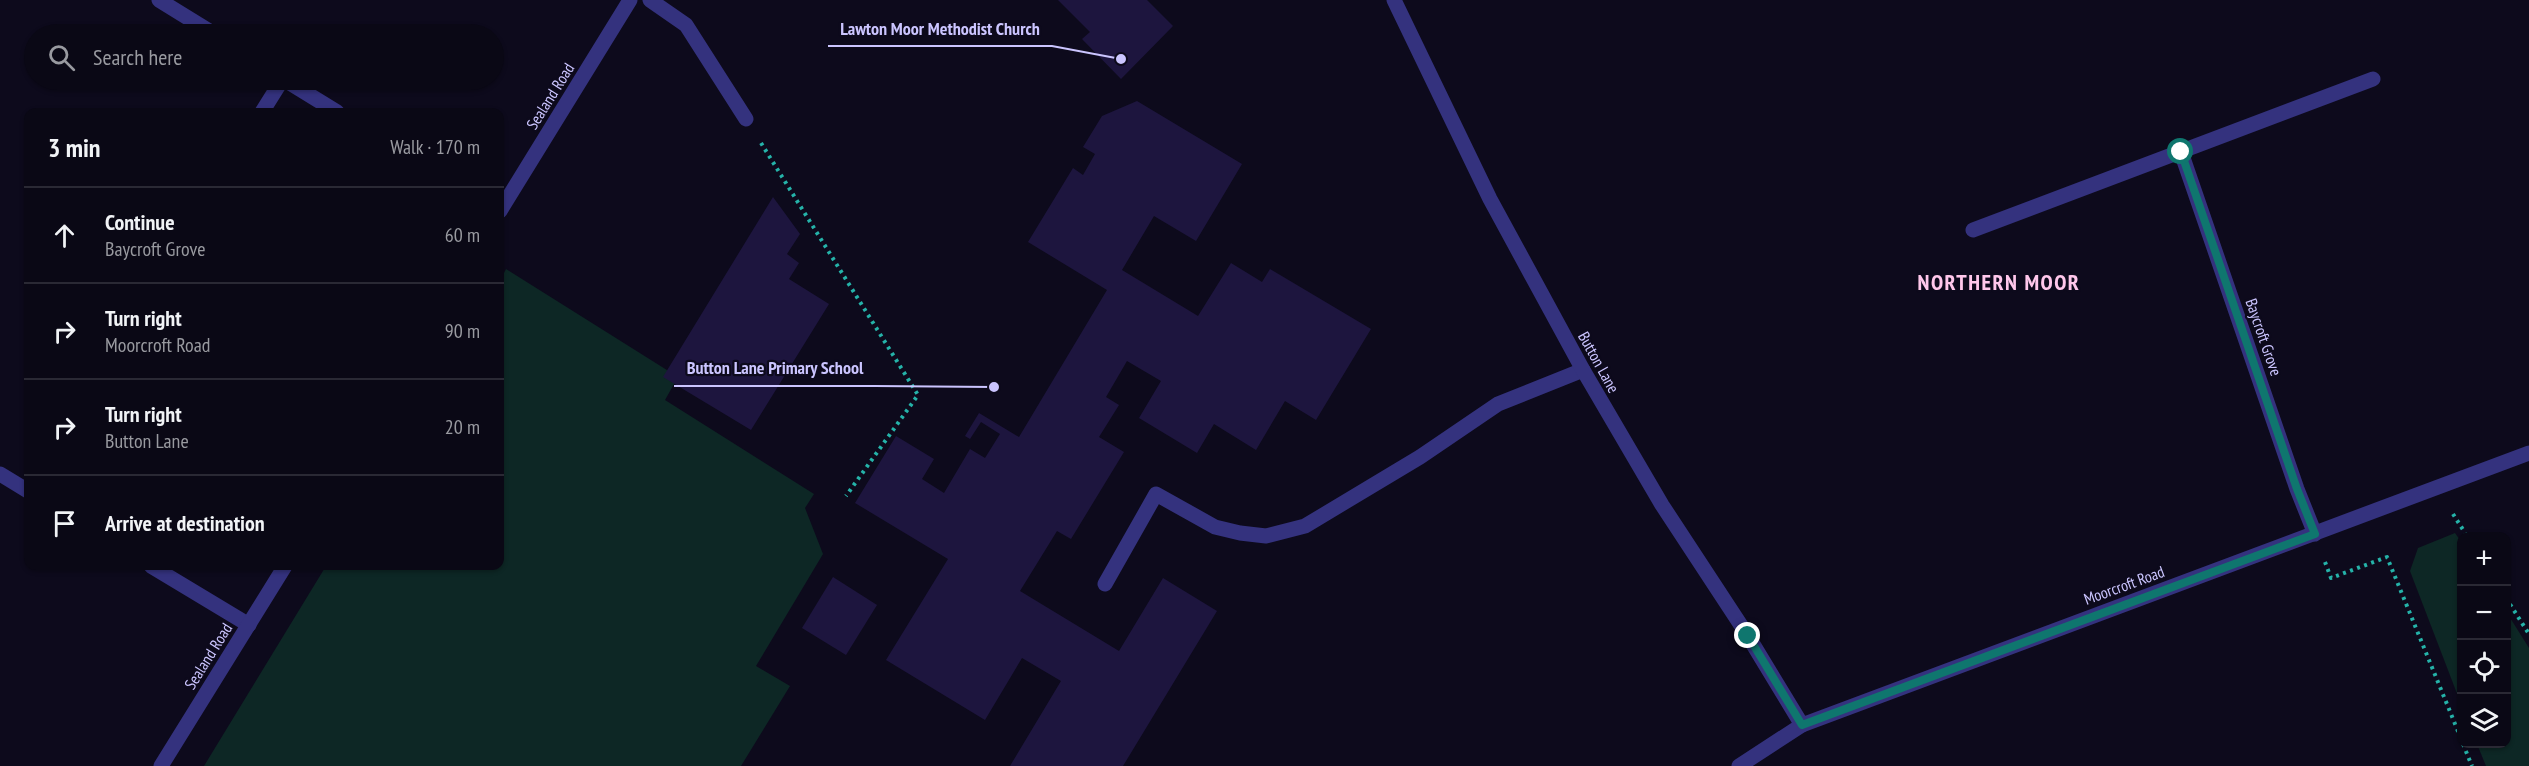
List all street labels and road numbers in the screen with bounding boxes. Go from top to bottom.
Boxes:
street label: Sealand Road [522,59,578,133]
street label: Baycroft Grove [2241,296,2287,378]
street label: Button Lane [1574,328,1624,396]
street label: Moorcroft Road [2081,561,2167,609]
street label: Sealand Road [180,619,236,693]

